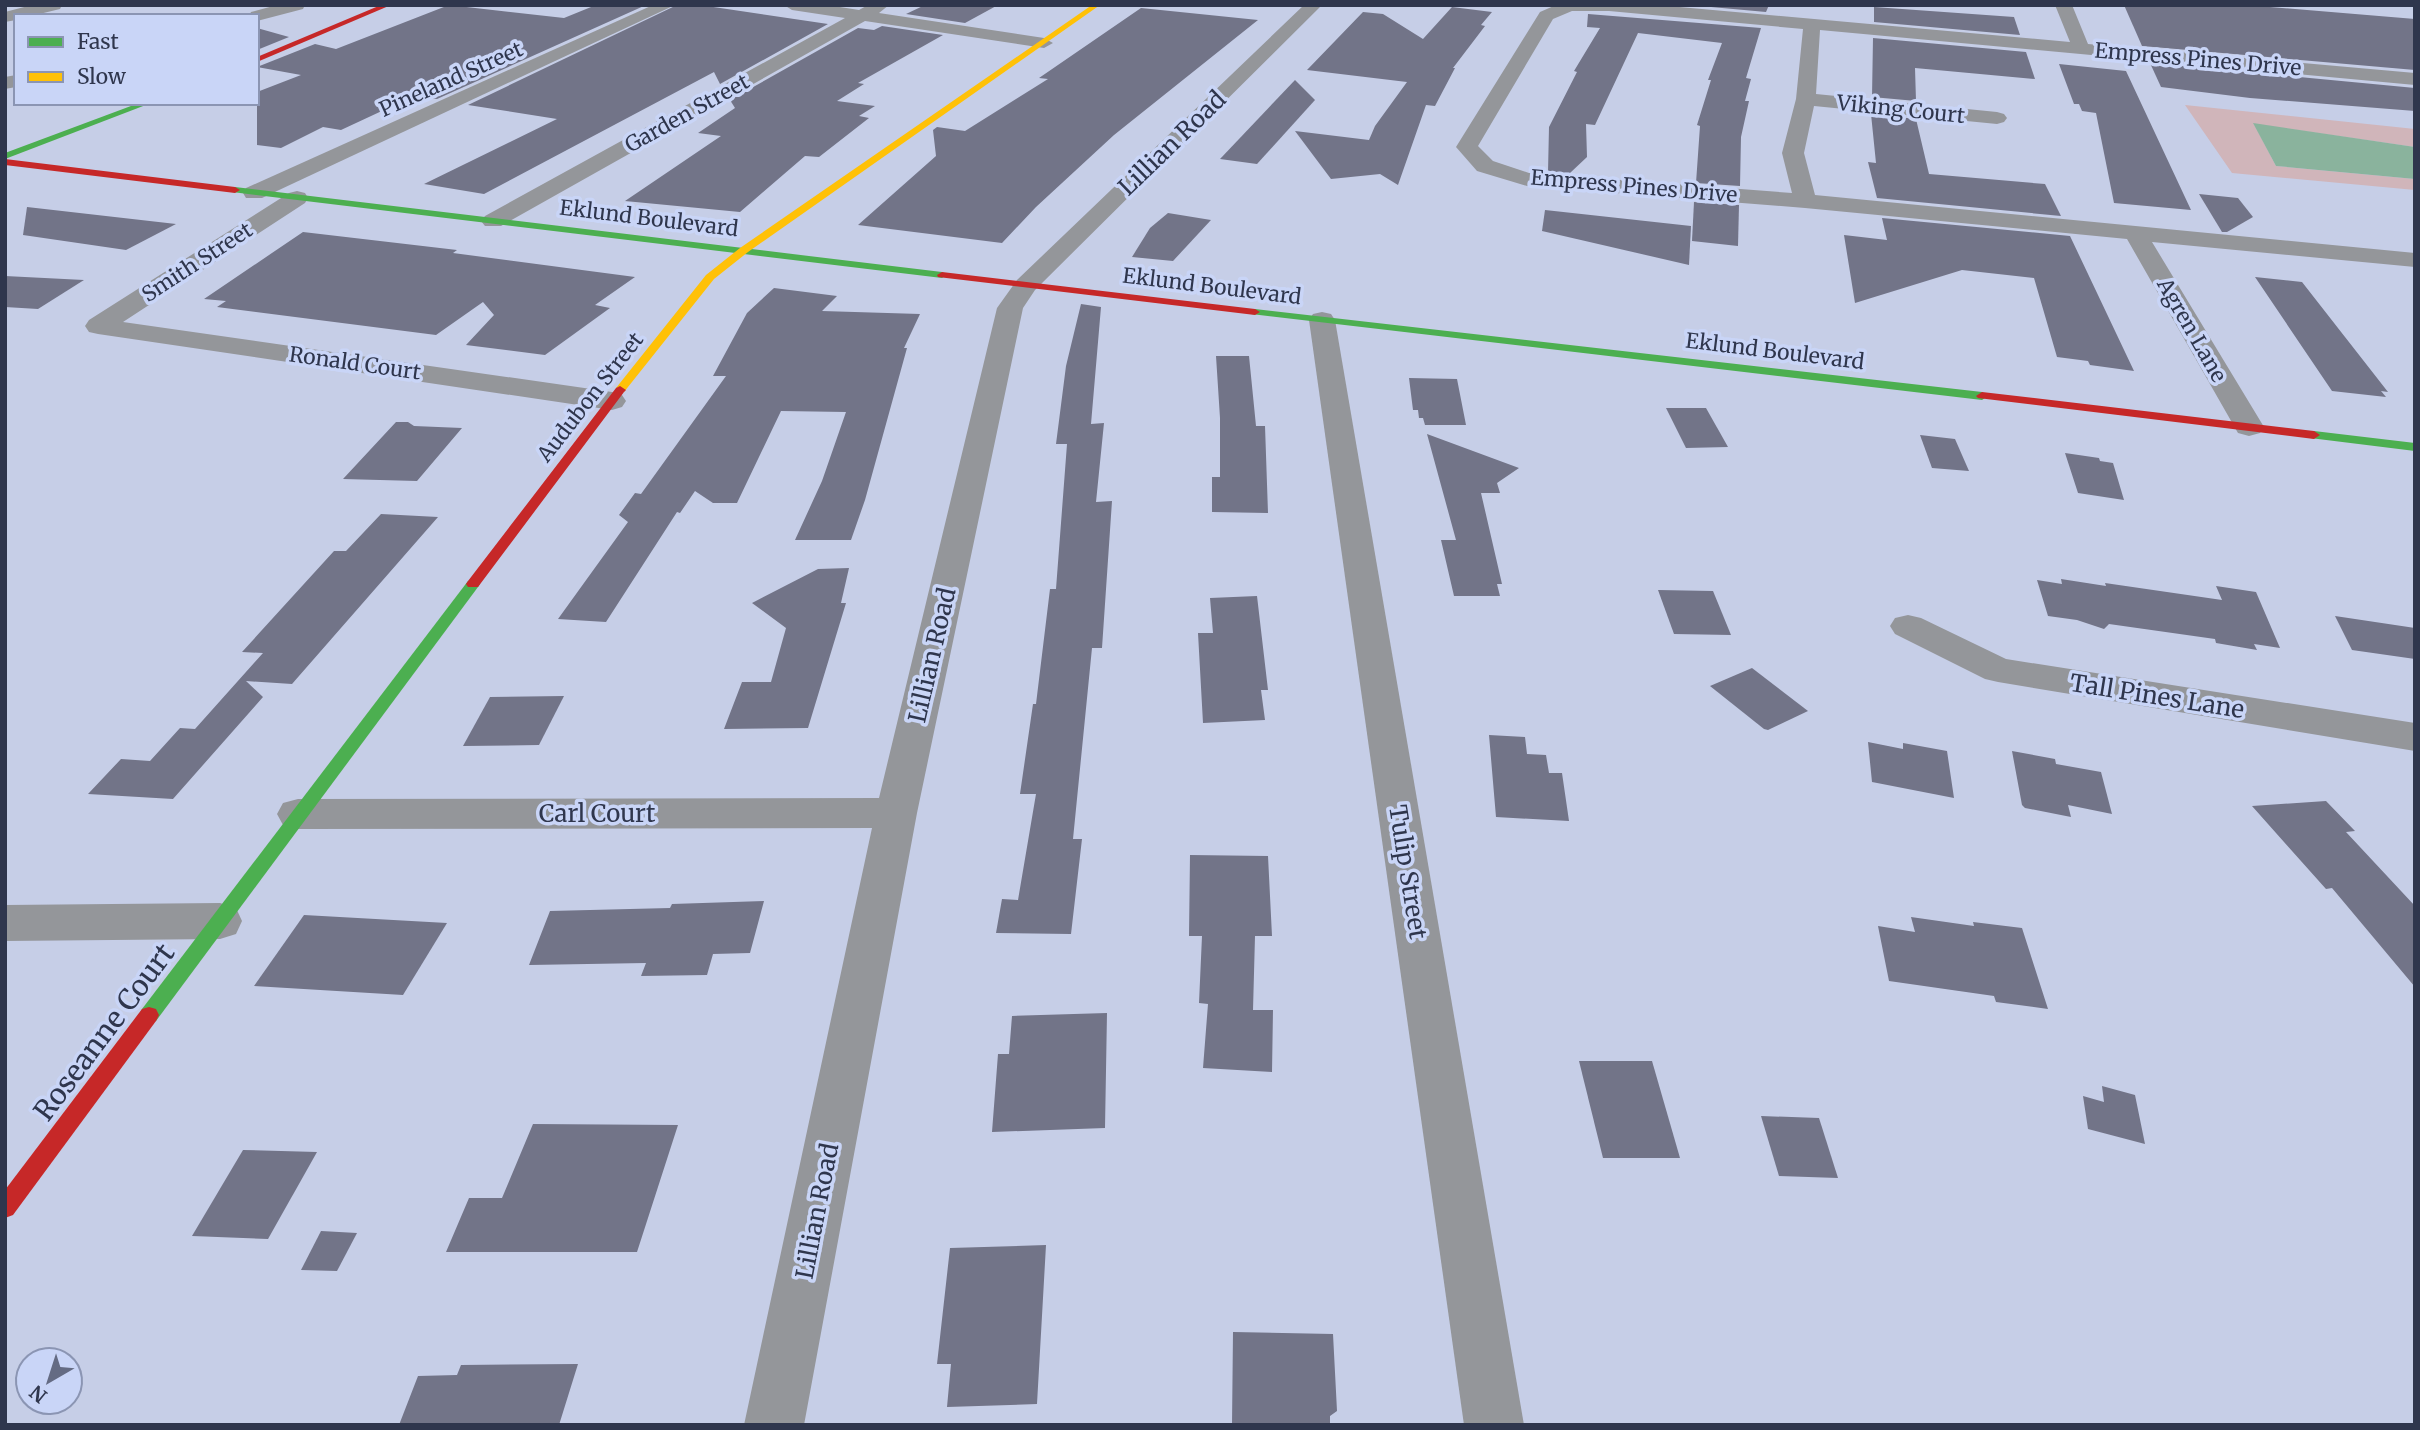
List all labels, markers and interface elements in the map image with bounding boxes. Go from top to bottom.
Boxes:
legend [14,14,259,105]
text: Fast [77,28,119,55]
street label: Pineland Street [375,35,527,123]
street label: Empress Pines Drive [2094,37,2302,81]
text: Slow [77,63,126,90]
street label: Garden Street [620,68,754,158]
street label: Lillian Road [1112,84,1232,202]
street label: Viking Court [1835,89,1966,129]
street label: Empress Pines Drive [1530,164,1738,208]
street label: Eklund Boulevard [558,194,740,242]
street label: Smith Street [137,216,257,308]
street label: Eklund Boulevard [1121,262,1303,310]
street label: Agren Lane [2151,272,2233,387]
street label: Audubon Street [530,327,649,468]
street label: Eklund Boulevard [1684,327,1866,375]
street label: Ronald Court [288,340,422,386]
street label: Lillian Road [901,584,963,726]
street label: Tall Pines Lane [2068,667,2246,725]
street label: Carl Court [539,798,656,829]
street label: Tulip Street [1382,803,1434,942]
street label: Roseanne Court [26,936,182,1128]
street label: Lillian Road [789,1140,845,1282]
north arrow [14,1346,84,1416]
text: N [25,1380,52,1408]

